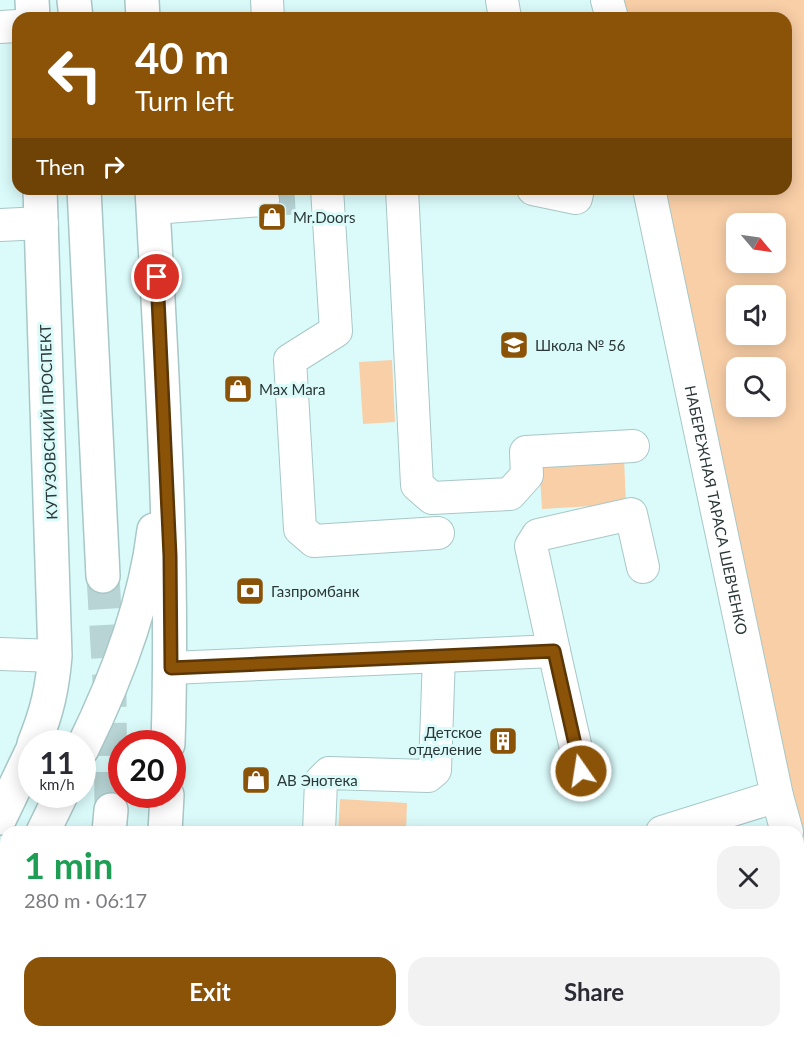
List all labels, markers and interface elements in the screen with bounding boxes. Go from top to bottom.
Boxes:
text: 40 m [135,33,229,83]
icon: left [36,36,114,114]
text: Turn left [135,84,234,117]
icon: right [97,150,130,183]
text: Then [36,153,85,180]
shop icon: Mr.Doors [256,201,288,233]
place label: Mr.Doors [293,208,355,226]
north arrow [726,213,786,273]
map controls [726,213,786,417]
pin [131,251,182,302]
icon: arrive [140,260,173,293]
button: sound [726,285,786,345]
street label: КУТУЗОВСКИЙ ПРОСПЕКТ [36,324,60,520]
school or university icon: Школа № 56 [498,329,530,361]
place label: Школа № 56 [535,336,626,354]
button: search [726,357,786,417]
shop icon: Max Mara [222,373,254,405]
place label: Max Mara [259,380,325,398]
street label: НАБЕРЕЖНАЯ ТАРАСА ШЕВЧЕНКО [682,384,752,636]
bank icon: Газпромбанк [234,575,266,607]
place label: Газпромбанк [271,582,360,600]
place label: Детское отделение [408,723,482,758]
building icon: Детское отделение [487,725,519,757]
speed limit sign: 20 [108,730,186,808]
position arrow [549,739,613,803]
text: 11 [40,744,74,780]
shop icon: АВ Энотека [240,764,272,796]
place label: АВ Энотека [277,771,358,789]
text: km/h [39,775,75,793]
text: 1 min [24,843,113,887]
button: close [717,846,780,909]
text: 280 m · 06:17 [24,888,147,912]
button: Exit [24,957,396,1026]
button: Share [408,957,780,1026]

